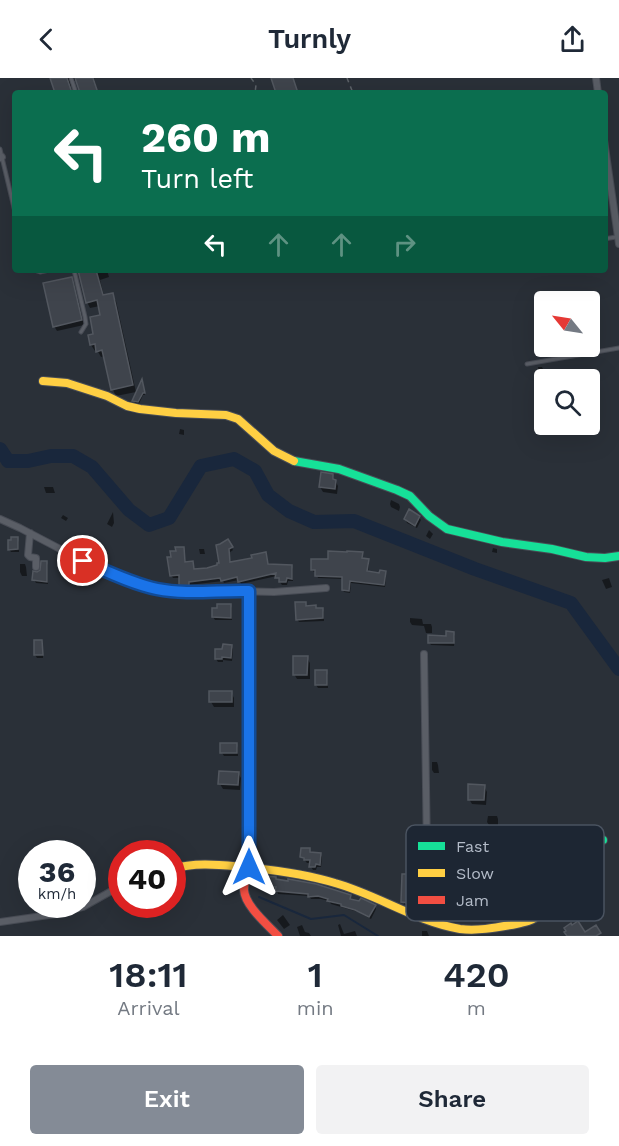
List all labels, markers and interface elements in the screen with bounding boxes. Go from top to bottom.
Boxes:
icon: back [30,23,63,56]
text: Turnly [268,23,351,55]
icon: share [556,23,589,56]
text: 260 m [141,113,271,162]
icon: left [42,114,120,192]
text: Turn left [141,163,253,195]
icon: left [199,228,232,261]
icon: ahead [262,228,295,261]
icon: ahead [325,228,358,261]
icon: right [388,228,421,261]
north arrow [534,291,600,357]
map controls [534,291,600,435]
button: search [534,369,600,435]
pin [57,535,108,586]
icon: arrive [66,544,99,577]
legend [406,825,604,921]
position arrow [217,835,281,899]
text: Fast [456,837,489,856]
speed limit sign: 40 [108,840,186,918]
text: 36 [39,854,75,889]
text: Slow [456,864,494,883]
text: km/h [38,885,76,903]
text: Jam [456,891,489,910]
text: 18:11 [109,954,188,996]
text: 1 [308,954,323,996]
text: 420 [443,954,510,996]
text: Arrival [117,996,180,1020]
text: min [297,996,334,1020]
text: m [467,996,486,1020]
button: Exit [30,1065,304,1134]
button: Share [316,1065,589,1134]

